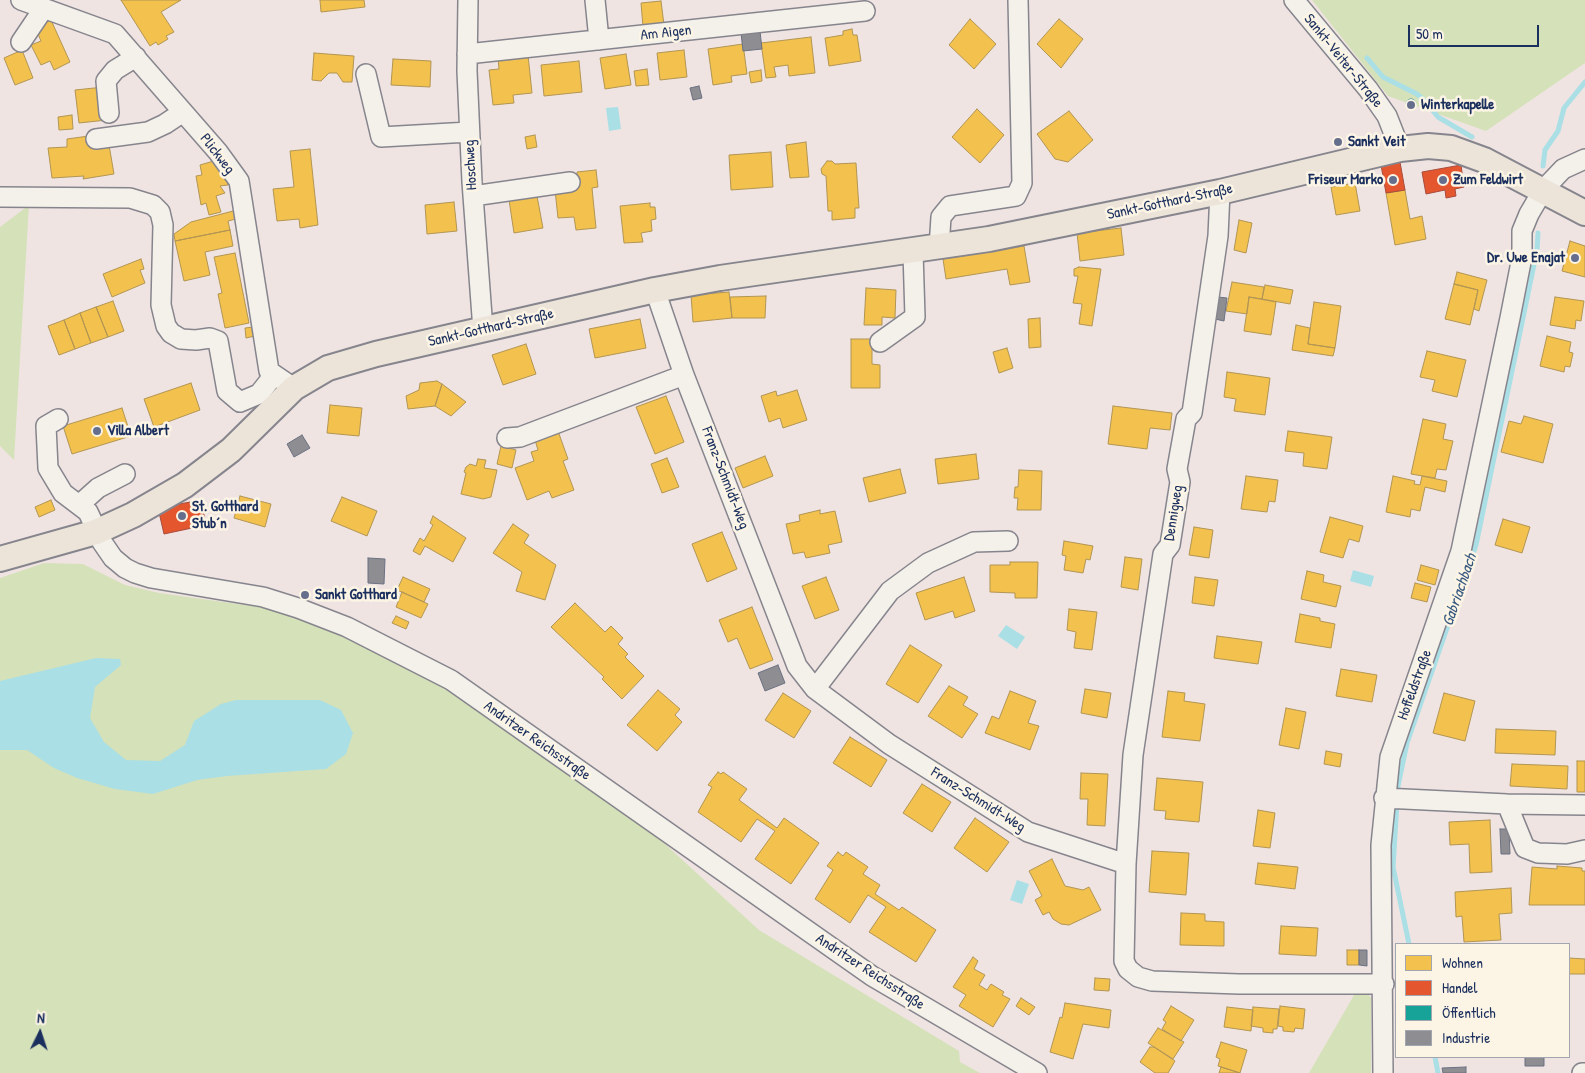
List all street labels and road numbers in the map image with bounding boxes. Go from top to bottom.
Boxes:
street label: Sankt-Veiter-Straße [1300,11,1386,111]
street label: Am Aigen [640,21,692,45]
street label: Plickweg [196,130,238,178]
street label: Hoschweg [461,139,481,191]
street label: Sankt-Gotthard-Straße [1106,180,1234,224]
street label: Sankt-Gotthard-Straße [427,305,555,351]
street label: Franz-Schmidt-Weg [697,424,753,532]
street label: Dennigweg [1161,484,1187,542]
street label: Hoffeldstraße [1394,648,1436,722]
street label: Andritzer Reichsstraße [480,697,594,785]
street label: Franz-Schmidt-Weg [927,764,1029,836]
street label: Andritzer Reichsstraße [812,930,928,1014]

